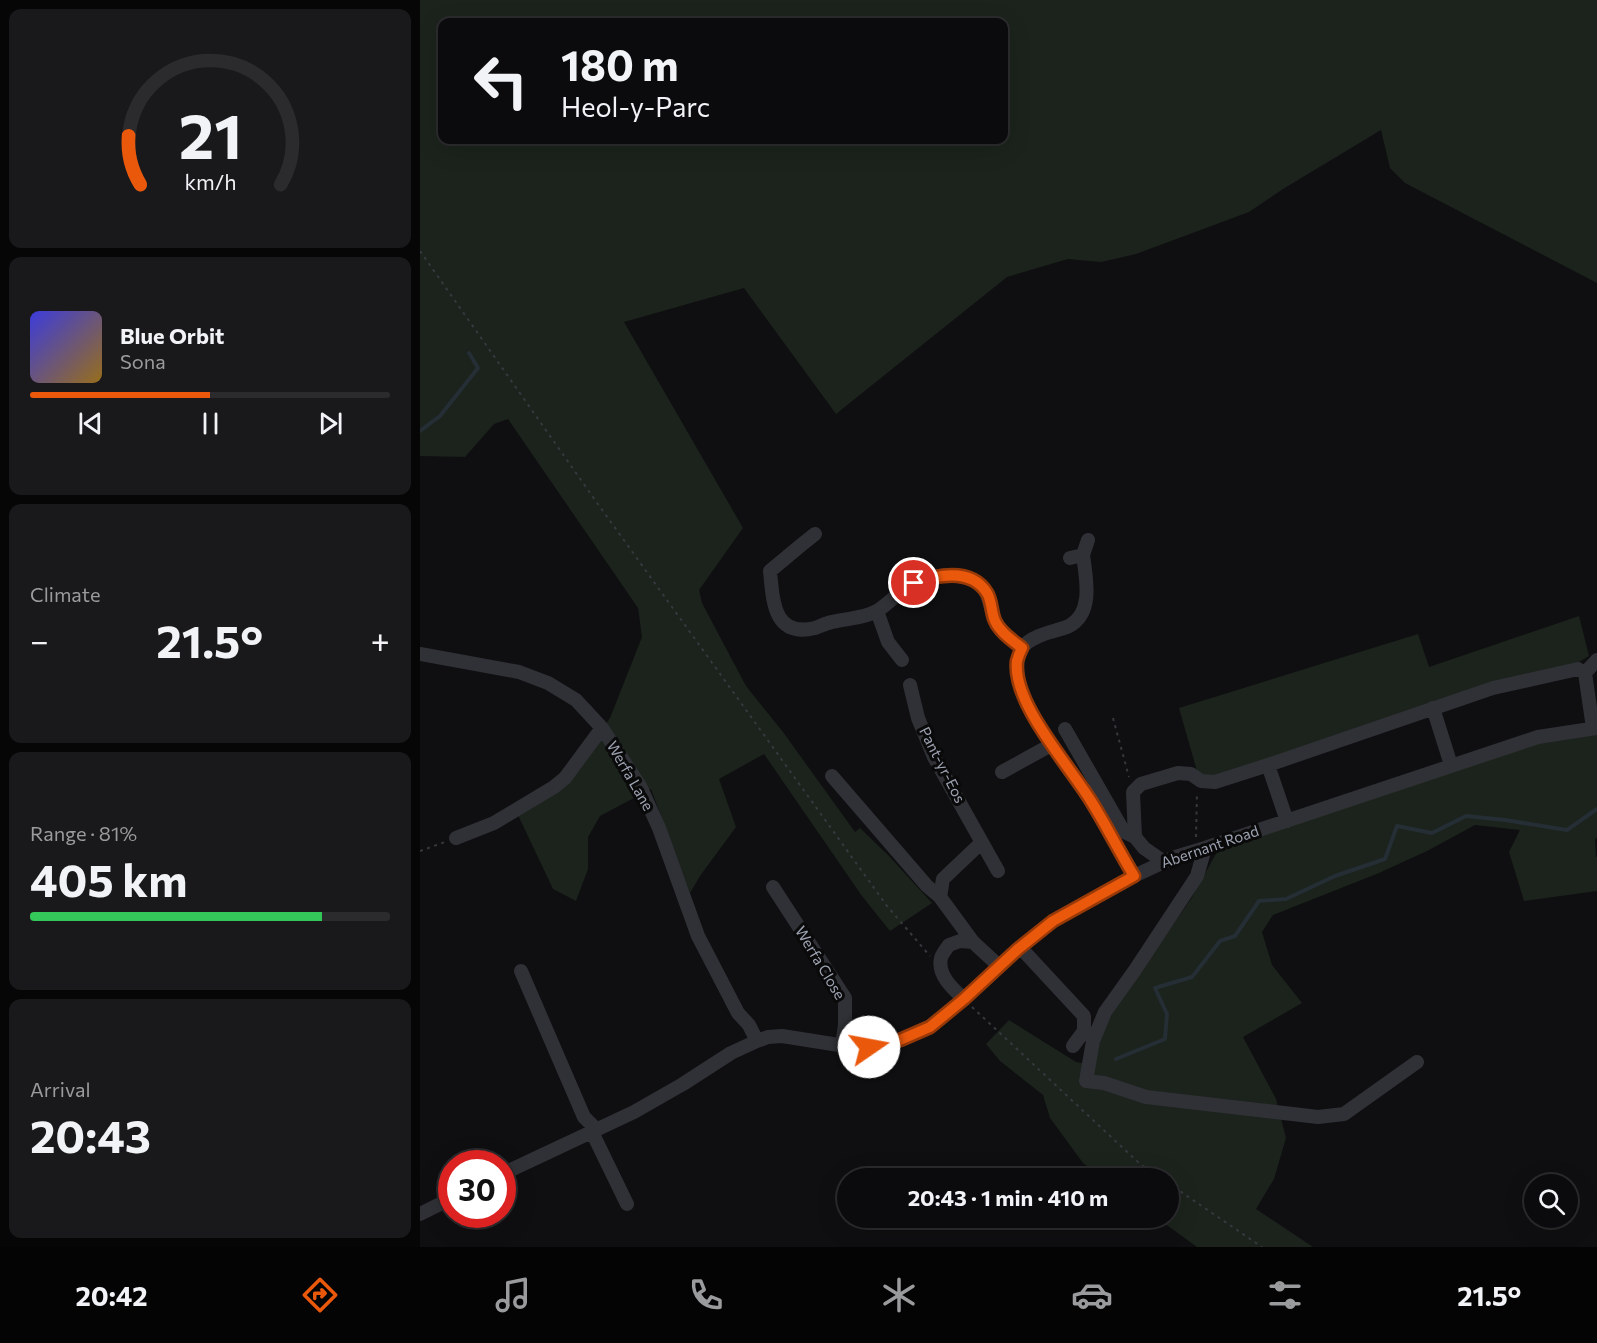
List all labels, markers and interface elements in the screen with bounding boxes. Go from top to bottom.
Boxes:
text: 180 m [561,38,679,90]
icon: left [462,42,540,120]
text: Heol-y-Parc [561,90,710,123]
text: 21 [178,96,242,172]
text: km/h [184,169,236,195]
text: Blue Orbit [120,322,224,349]
text: Sona [120,349,166,373]
icon: previous [74,407,107,440]
icon: pause [194,407,227,440]
icon: next [314,407,347,440]
pin [888,557,939,608]
icon: arrive [897,566,930,599]
text: Climate [30,582,100,606]
text: 21.5° [156,612,263,667]
text: − [30,619,49,660]
text: + [371,619,390,660]
street label: Pant-yr-Eos [916,723,970,806]
street label: Werfa Lane [604,737,658,814]
text: Range · 81% [30,821,137,845]
street label: Abernant Road [1158,821,1261,871]
text: 405 km [30,851,187,906]
street label: Werfa Close [792,923,850,1002]
position arrow [837,1015,901,1079]
text: Arrival [30,1077,91,1101]
text: 20:43 [30,1107,151,1162]
speed limit sign: 30 [438,1150,516,1228]
map controls [1524,1174,1578,1228]
button: search [1524,1174,1578,1228]
text: 20:43 · 1 min · 410 m [908,1184,1108,1211]
icon: directions [299,1274,341,1316]
icon: music [492,1274,534,1316]
icon: phone [685,1274,727,1316]
icon: climate [878,1274,920,1316]
icon: car [1071,1274,1113,1316]
icon: filters [1264,1274,1306,1316]
text: 20:42 [76,1279,148,1312]
text: 21.5° [1457,1279,1521,1312]

